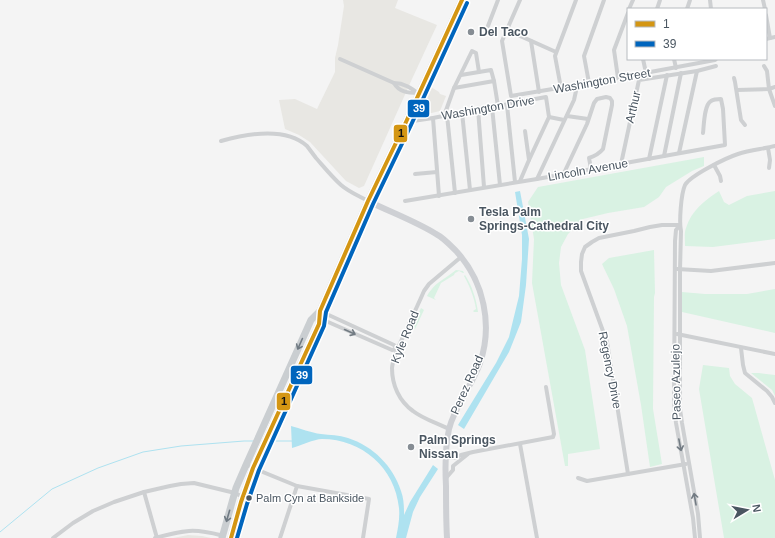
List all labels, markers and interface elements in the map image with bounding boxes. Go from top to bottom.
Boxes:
legend [627,8,767,60]
text: 1 [663,17,670,31]
place label: Del Taco [479,25,528,39]
marker: Del Taco [466,27,476,37]
text: 39 [663,37,677,51]
street label: Washington Street [552,65,652,96]
street label: Arthur [623,90,643,124]
street label: Washington Drive [440,93,536,123]
line badge: 39 [407,99,430,118]
text: 39 [413,102,425,114]
line badge: 1 [393,124,408,143]
text: 1 [398,127,404,139]
street label: Lincoln Avenue [547,156,630,184]
place label: Tesla Palm Springs-Cathedral City [479,205,609,233]
marker: Tesla Palm Springs-Cathedral City [466,214,476,224]
street label: Kyle Road [388,309,422,365]
one-way arrow [344,329,356,336]
street label: Regency Drive [596,330,624,410]
one-way arrow [296,338,303,350]
street label: Paseo Azulejo [668,344,684,420]
street label: Perez Road [448,353,486,417]
line badge: 39 [290,365,313,385]
text: 39 [296,369,308,381]
line badge: 1 [276,392,291,411]
text: 1 [281,395,287,407]
place label: Palm Springs Nissan [419,433,496,461]
one-way arrow [676,438,684,451]
marker: Palm Springs Nissan [406,442,416,452]
north arrow [727,490,767,530]
place label: Palm Cyn at Bankside [256,492,364,504]
marker: Palm Cyn at Bankside [244,493,254,503]
one-way arrow [691,493,699,506]
text: N [750,503,763,513]
one-way arrow [224,509,231,522]

